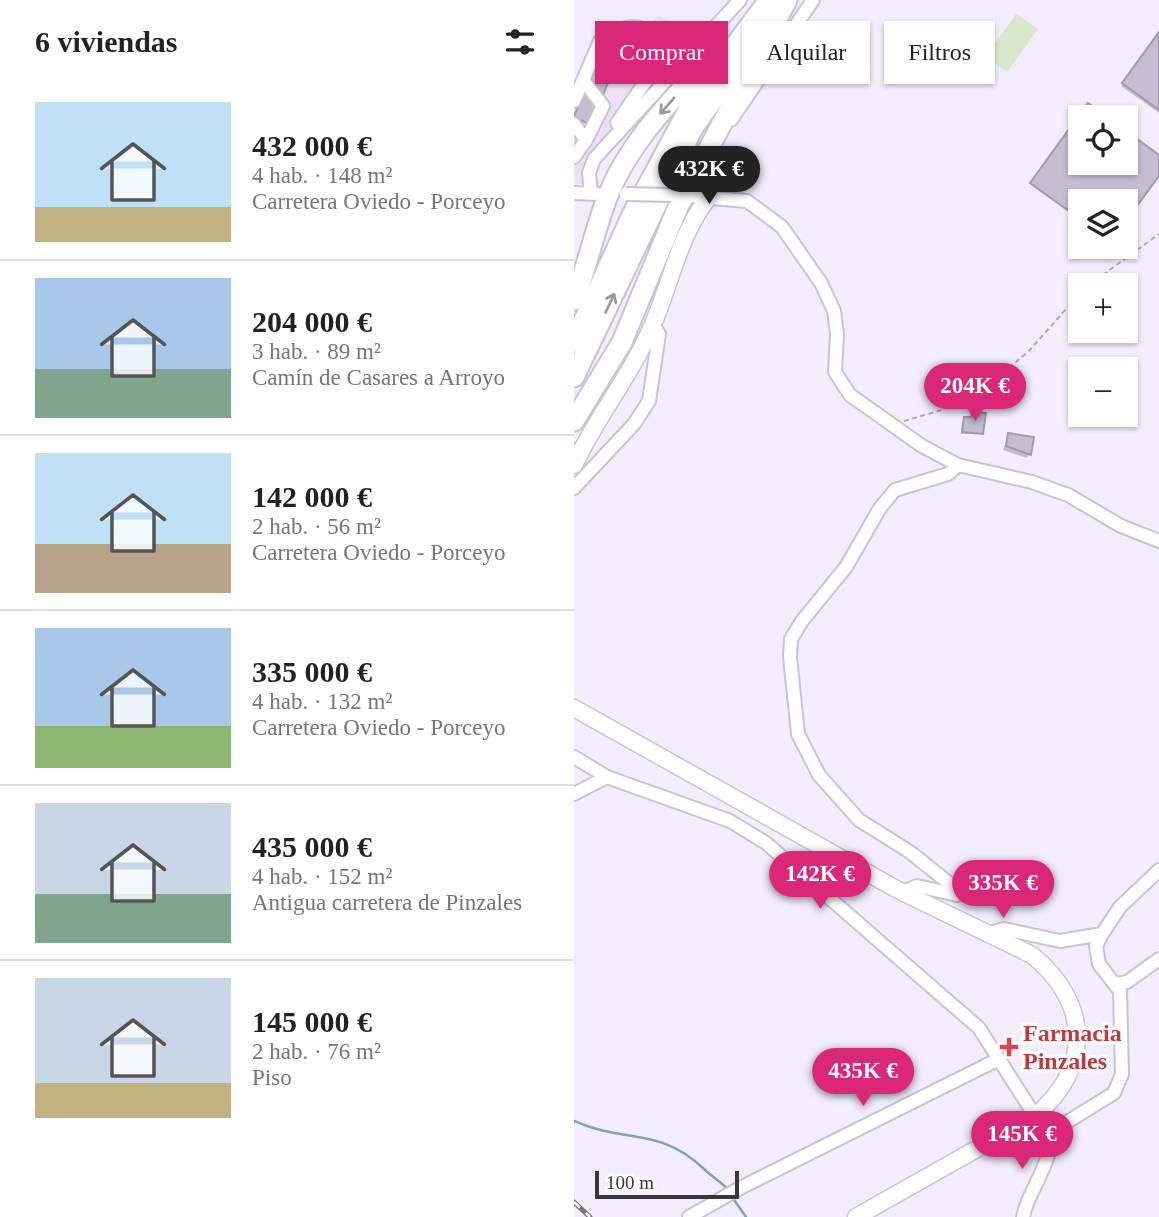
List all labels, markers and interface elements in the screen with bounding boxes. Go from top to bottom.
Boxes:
chip: Comprar [595,21,728,84]
chip: Alquilar [742,21,870,84]
chip: Filtros [884,21,995,84]
icon: filters [501,23,539,61]
text: 6 viviendas [35,25,178,58]
one-way arrow [659,97,675,115]
map controls [1068,105,1138,427]
button: locate [1068,105,1138,175]
text: 432 000 € [252,129,372,162]
icon: home [91,130,175,214]
pin: 432K € [652,146,766,206]
text: 432K € [674,156,744,181]
text: 4 hab. · 148 m² [252,163,392,188]
text: Carretera Oviedo - Porceyo [252,189,506,214]
button: layers [1068,189,1138,259]
button: + [1068,273,1138,343]
one-way arrow [604,293,617,314]
text: 204 000 € [252,305,372,338]
icon: home [91,306,175,390]
text: 3 hab. · 89 m² [252,339,381,364]
button: − [1068,357,1138,427]
pin: 204K € [918,364,1032,423]
text: Camín de Casares a Arroyo [252,365,505,390]
text: 204K € [940,373,1010,398]
text: 142 000 € [252,480,372,513]
icon: home [91,481,175,565]
text: 2 hab. · 56 m² [252,514,381,539]
text: Carretera Oviedo - Porceyo [252,540,506,565]
text: 335 000 € [252,655,372,688]
icon: home [91,656,175,740]
text: 4 hab. · 132 m² [252,689,392,714]
text: Carretera Oviedo - Porceyo [252,715,506,740]
text: 435 000 € [252,830,372,863]
icon: home [91,831,175,915]
pin: 142K € [763,852,877,911]
pin: 335K € [946,860,1060,920]
text: 142K € [785,861,855,886]
text: 4 hab. · 152 m² [252,864,392,889]
text: 335K € [968,870,1038,895]
text: Antigua carretera de Pinzales [252,890,522,915]
text: 145 000 € [252,1005,372,1038]
icon: home [91,1006,175,1090]
place label: Farmacia Pinzales [1023,1020,1122,1074]
text: 2 hab. · 76 m² [252,1039,381,1064]
marker: Farmacia Pinzales [1001,1039,1017,1055]
pin: 435K € [806,1048,920,1108]
text: 435K € [828,1058,898,1083]
text: Piso [252,1065,292,1090]
pin: 145K € [965,1112,1079,1171]
text: 145K € [987,1121,1057,1146]
scale bar [595,1168,738,1200]
text: 100 m [606,1172,654,1193]

